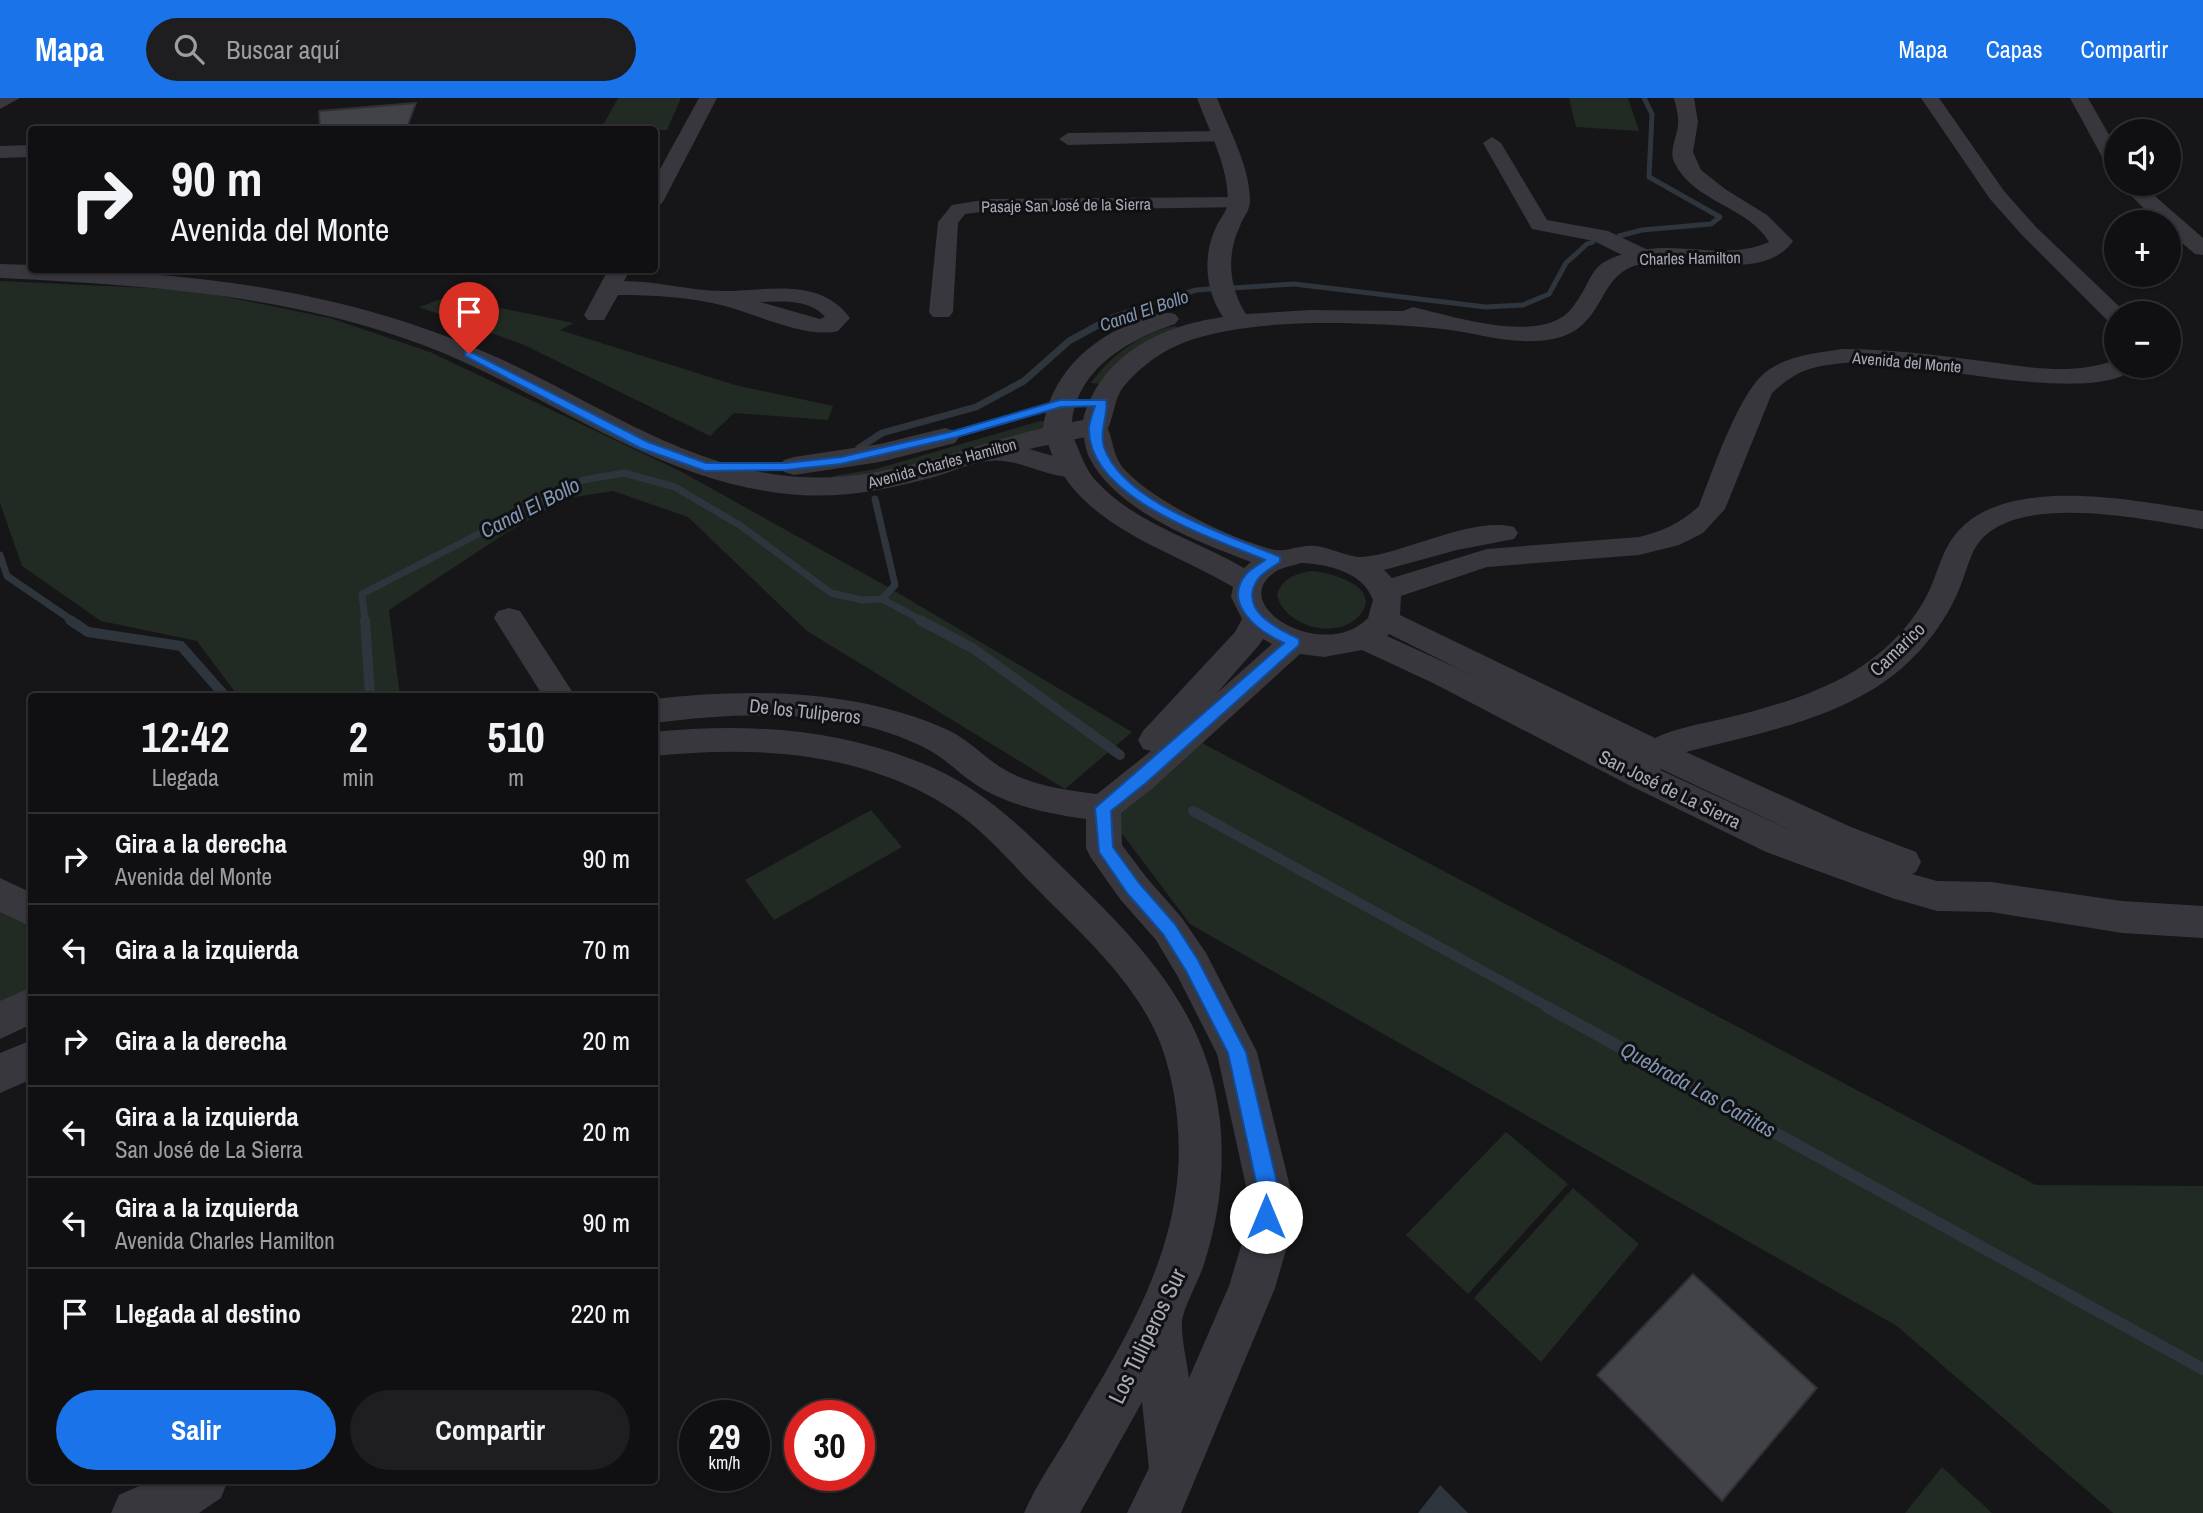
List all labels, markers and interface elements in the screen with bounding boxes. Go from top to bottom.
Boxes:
search box [146,18,636,81]
text: Mapa [35,27,104,71]
icon: search [170,30,208,68]
text: Buscar aquí [226,32,340,67]
text: Mapa [1898,33,1948,65]
text: Capas [1986,33,2043,65]
text: Compartir [2081,33,2168,65]
map controls [2104,119,2181,378]
button: sound [2104,119,2181,196]
text: 90 m [171,145,263,211]
icon: right [56,154,147,245]
street label: Pasaje San José de la Sierra [981,193,1152,217]
text: Avenida del Monte [171,208,389,251]
button: + [2104,210,2181,287]
street label: Charles Hamilton [1639,246,1741,270]
pin [439,282,499,354]
water label: Canal El Bollo [1096,284,1192,337]
icon: arrive [450,293,488,331]
button: − [2104,301,2181,378]
street label: Avenida del Monte [1851,346,1962,378]
street label: Avenida Charles Hamilton [864,433,1019,494]
water label: Canal El Bollo [475,470,585,545]
street label: Camarico [1864,616,1930,682]
street label: De los Tuliperos [748,692,862,730]
text: 12:42 [141,709,229,765]
text: 2 [349,709,368,765]
text: 510 [487,709,545,765]
street label: San José de La Sierra [1595,743,1746,835]
text: Llegada [152,762,219,793]
text: min [343,762,374,793]
text: m [508,762,524,793]
text: Gira a la derecha [115,826,287,861]
icon: right [56,840,94,878]
text: 90 m [583,841,630,876]
text: Avenida del Monte [115,861,272,892]
icon: left [56,931,94,969]
text: Gira a la izquierda [115,932,299,967]
text: 70 m [583,932,630,967]
icon: right [56,1022,94,1060]
text: Gira a la derecha [115,1023,287,1058]
text: 20 m [583,1023,630,1058]
water label: Quebrada Las Cañitas [1615,1035,1781,1144]
text: Gira a la izquierda [115,1099,299,1134]
icon: left [56,1113,94,1151]
text: 20 m [583,1114,630,1149]
text: San José de La Sierra [115,1134,303,1165]
position arrow [1229,1180,1303,1254]
text: Gira a la izquierda [115,1190,299,1225]
icon: left [56,1204,94,1242]
text: 90 m [583,1205,630,1240]
text: Avenida Charles Hamilton [115,1225,335,1256]
street label: Los Tuliperos Sur [1100,1262,1193,1409]
icon: arrive [56,1295,94,1333]
text: Llegada al destino [115,1296,301,1331]
text: 220 m [571,1296,630,1331]
button: Salir [56,1390,336,1470]
button: Compartir [350,1390,630,1470]
speed limit sign: 30 [784,1400,875,1491]
text: 29 [709,1413,740,1460]
text: km/h [709,1450,741,1475]

